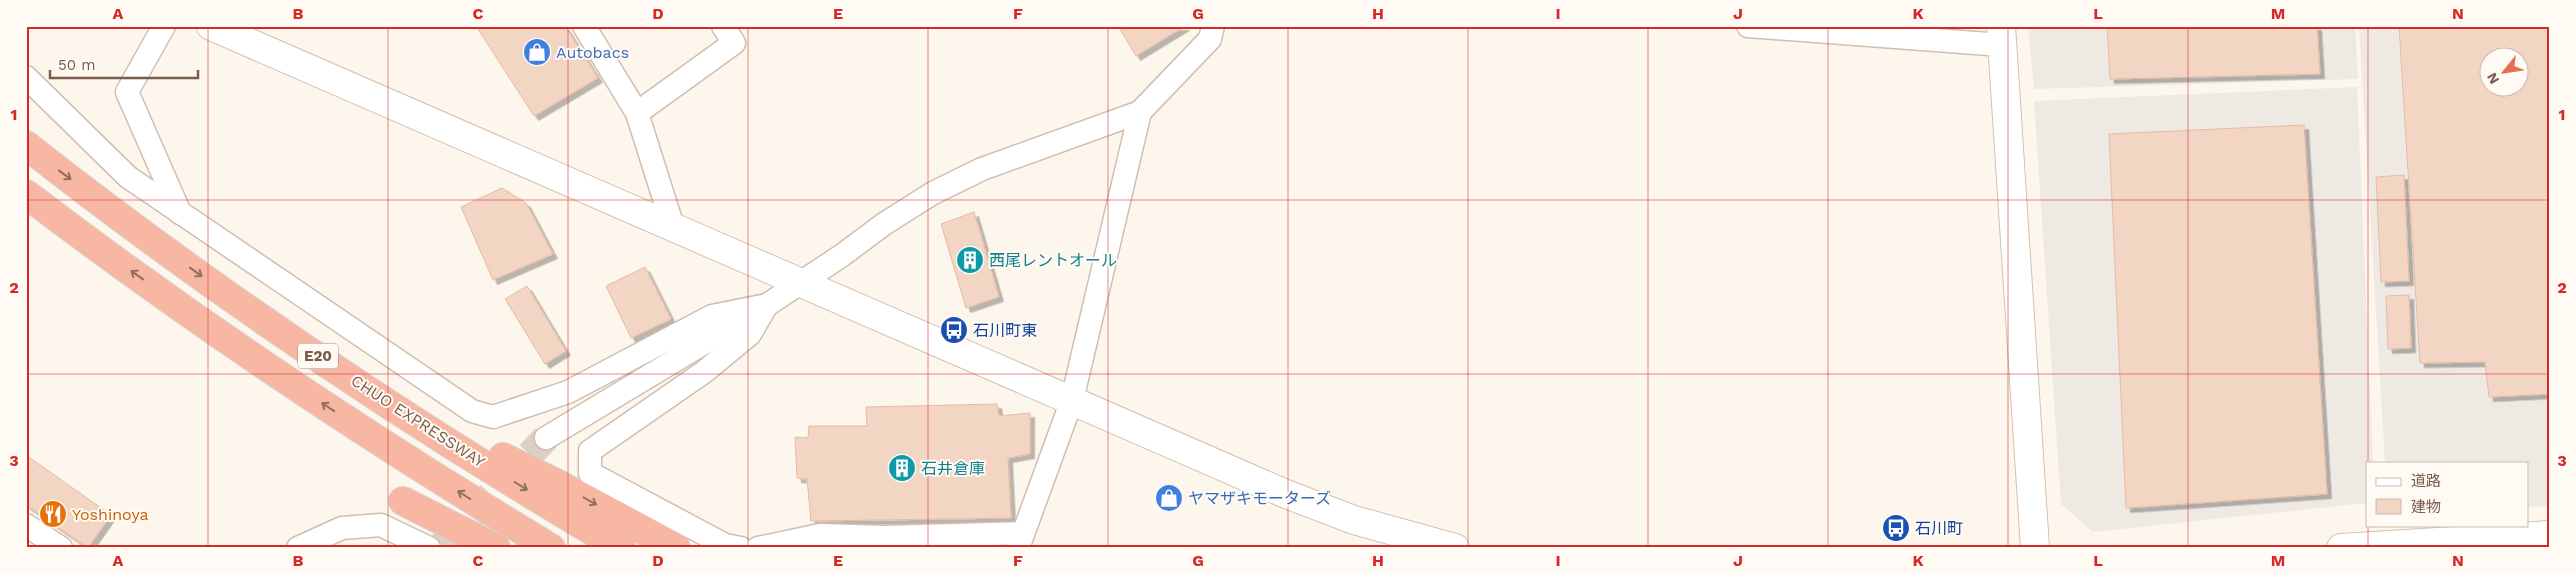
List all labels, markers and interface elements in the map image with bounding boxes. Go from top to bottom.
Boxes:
text: A [113,4,124,23]
text: B [293,4,304,23]
text: C [473,4,484,23]
text: D [652,4,664,23]
text: E [833,4,843,23]
text: F [1013,4,1023,23]
text: G [1192,4,1204,23]
text: H [1372,4,1384,23]
text: I [1555,4,1561,23]
text: J [1733,4,1743,23]
text: K [1912,4,1924,23]
text: L [2093,4,2103,23]
text: M [2271,4,2285,23]
text: N [2452,4,2464,23]
shop icon: Autobacs [522,37,552,67]
place label: Autobacs [556,43,629,62]
scale bar [50,48,198,80]
north arrow [2478,48,2528,98]
text: 50 m [58,56,95,74]
text: N [2483,70,2502,87]
text: 1 [11,105,17,124]
text: 1 [2559,105,2565,124]
one-way arrow [58,170,72,180]
building icon: 西尾レントオール [955,245,985,275]
place label: 西尾レントオール [989,251,1117,270]
one-way arrow [189,266,202,277]
one-way arrow [130,270,144,280]
text: 2 [9,278,19,297]
text: 2 [2557,278,2567,297]
bus stop icon: 石川町東 [939,315,969,345]
place label: 石川町東 [973,321,1037,340]
road number: E20 [298,344,338,368]
street label: CHUO EXPRESSWAY [348,371,488,471]
one-way arrow [321,402,335,412]
text: 3 [9,451,19,470]
text: 3 [2557,451,2567,470]
building icon: 石井倉庫 [887,453,917,483]
place label: 石井倉庫 [921,459,985,478]
legend [2366,462,2528,526]
text: 道路 [2411,472,2441,490]
one-way arrow [514,481,528,492]
shop icon: ヤマザキモーターズ [1154,483,1184,513]
place label: ヤマザキモーターズ [1188,489,1331,508]
one-way arrow [458,490,472,500]
one-way arrow [582,497,597,506]
text: 建物 [2411,498,2441,516]
restaurant icon: Yoshinoya [38,499,68,529]
place label: Yoshinoya [72,505,149,524]
bus stop icon: 石川町 [1881,513,1911,543]
place label: 石川町 [1915,519,1963,538]
text: A [113,551,124,570]
text: B [293,551,304,570]
text: C [473,551,484,570]
text: D [652,551,664,570]
text: E [833,551,843,570]
text: F [1013,551,1023,570]
text: G [1192,551,1204,570]
text: H [1372,551,1384,570]
text: I [1555,551,1561,570]
text: J [1733,551,1743,570]
text: K [1912,551,1924,570]
text: L [2093,551,2103,570]
text: M [2271,551,2285,570]
text: N [2452,551,2464,570]

